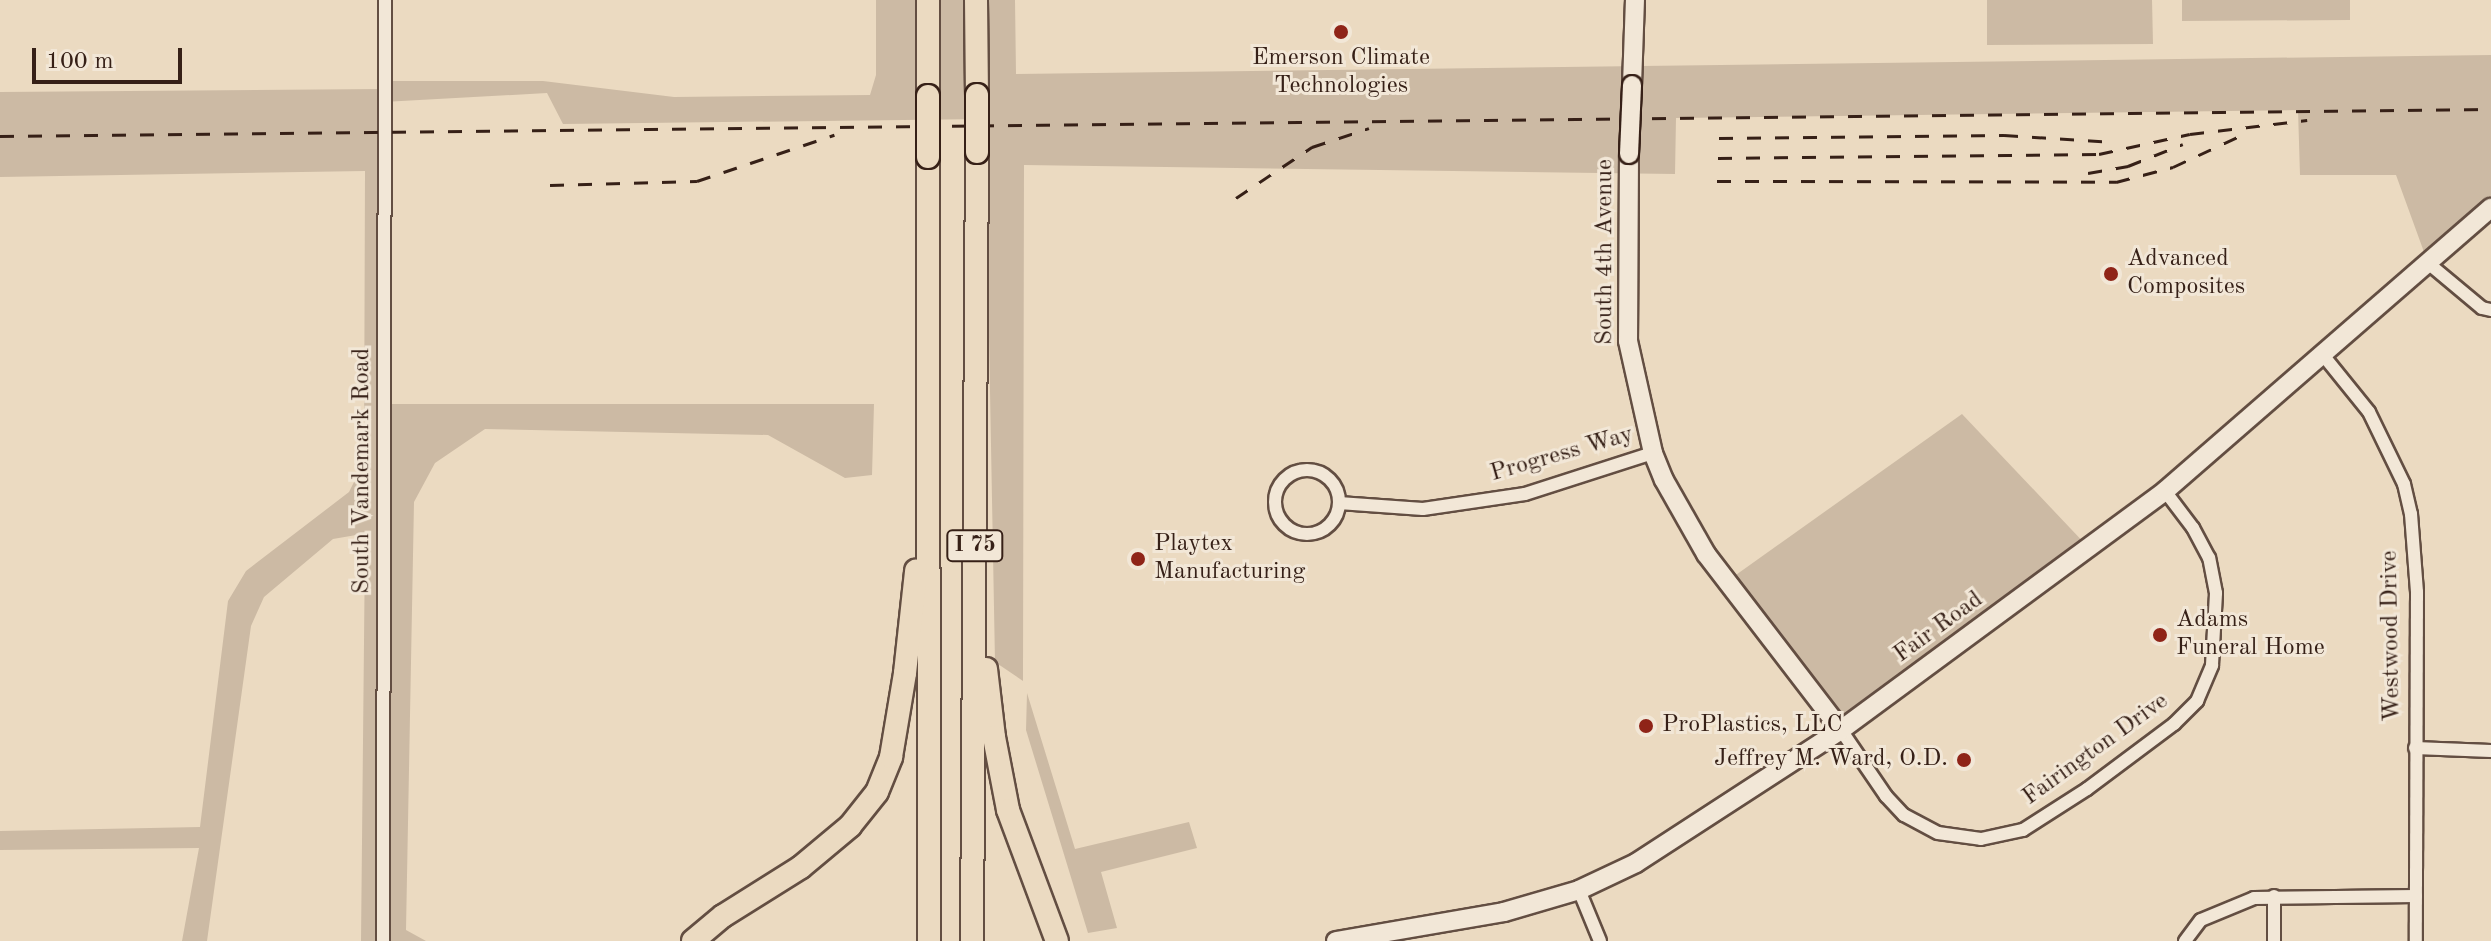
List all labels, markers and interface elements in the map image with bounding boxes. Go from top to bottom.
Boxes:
marker: Emerson Climate Technologies [1332,23,1350,41]
scale bar [36,32,186,82]
place label: Emerson Climate Technologies [1252,45,1430,101]
text: 100 m [46,50,114,74]
street label: South 4th Avenue [1592,159,1620,345]
place label: Advanced Composites [2127,246,2245,302]
marker: Advanced Composites [2102,265,2120,283]
street label: South Vandemark Road [349,348,377,594]
street label: Progress Way [1487,421,1637,489]
road number: I 75 [945,528,1005,564]
place label: Playtex Manufacturing [1154,531,1305,587]
marker: Playtex Manufacturing [1129,550,1147,568]
street label: Westwood Drive [2376,550,2408,722]
street label: Fair Road [1889,586,1989,670]
place label: Adams Funeral Home [2176,607,2325,663]
marker: Adams Funeral Home [2151,626,2169,644]
street label: Fairington Drive [2018,688,2174,812]
place label: ProPlastics, LLC [1662,712,1843,740]
marker: ProPlastics, LLC [1637,717,1655,735]
place label: Jeffrey M. Ward, O.D. [1714,746,1948,774]
marker: Jeffrey M. Ward, O.D. [1955,751,1973,769]

